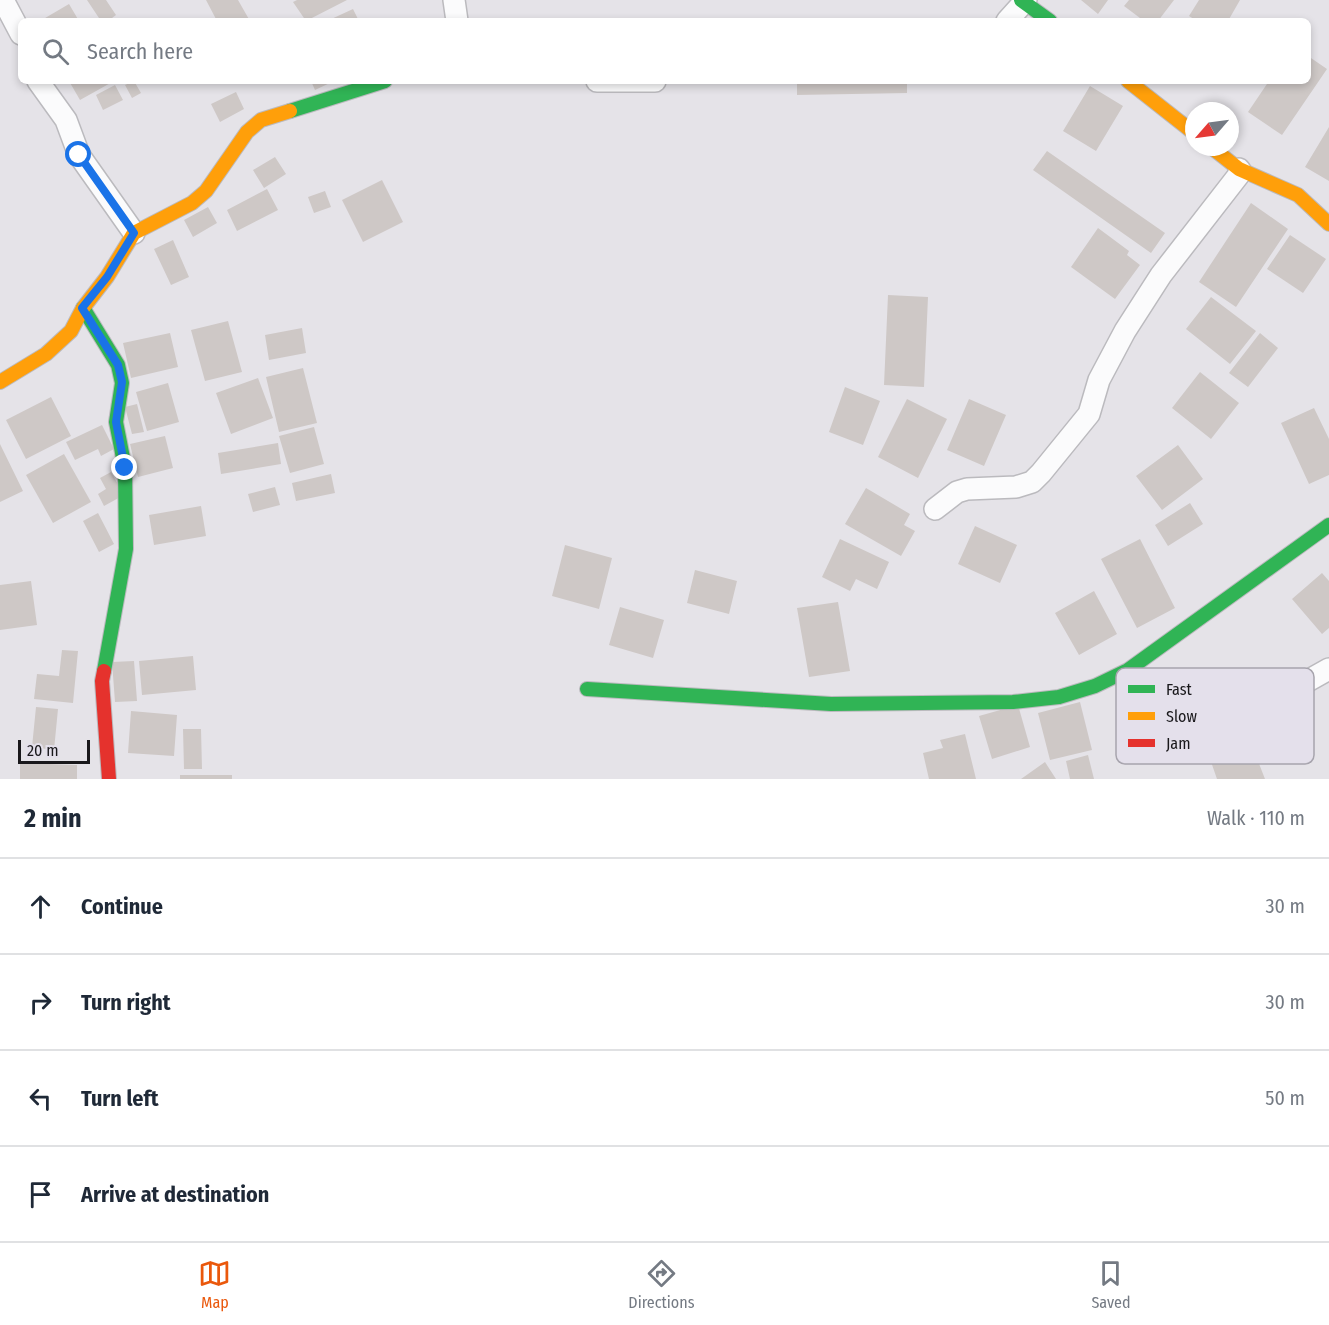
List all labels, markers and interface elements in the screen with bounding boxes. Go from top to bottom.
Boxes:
search box [18,18,1311,84]
icon: search [39,35,72,68]
text: Search here [87,38,193,65]
north arrow [1185,102,1239,156]
route start [65,141,91,167]
route end [111,454,137,480]
legend [1116,668,1314,764]
text: Fast [1166,680,1193,699]
text: Slow [1166,707,1197,726]
text: Jam [1166,734,1191,753]
scale bar [18,737,90,764]
text: 20 m [27,741,58,760]
text: 2 min [24,803,82,834]
text: Walk · 110 m [1207,806,1305,830]
icon: ahead [24,890,57,923]
text: Continue [81,893,163,920]
text: 30 m [1265,894,1305,918]
icon: right [24,986,57,1019]
text: Turn right [81,989,170,1016]
text: 30 m [1265,990,1305,1014]
icon: left [24,1082,57,1115]
text: Turn left [81,1085,159,1112]
text: 50 m [1265,1086,1305,1110]
icon: arrive [24,1178,57,1211]
text: Arrive at destination [81,1181,269,1208]
tab: Map [198,1257,231,1312]
tab: Directions [628,1257,695,1312]
tab: Saved [1091,1257,1131,1312]

